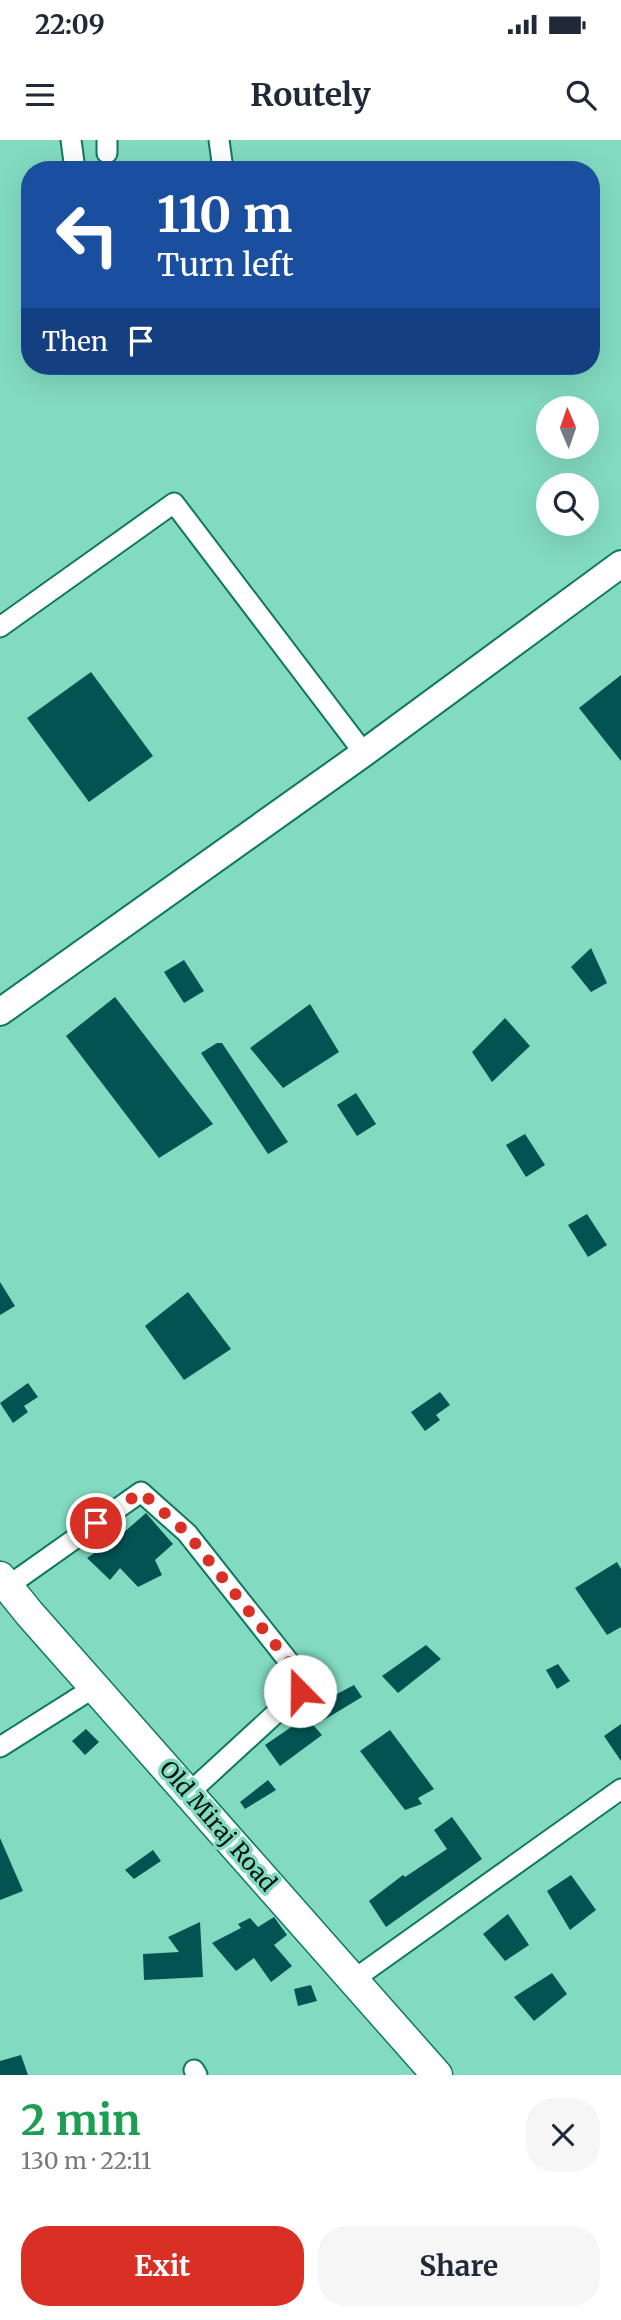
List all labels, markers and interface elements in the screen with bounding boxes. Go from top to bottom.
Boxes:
text: 22:09 [35,8,105,41]
text: Routely [250,75,371,115]
icon: menu [21,76,59,114]
icon: search [562,76,600,114]
text: 110 m [157,184,292,245]
icon: left [42,189,133,280]
text: Turn left [157,245,294,285]
icon: arrive [122,322,160,360]
text: Then [42,325,108,358]
north arrow [536,396,598,458]
map controls [536,396,599,536]
button: search [536,473,599,536]
pin [66,1493,126,1553]
icon: arrive [77,1504,115,1542]
position arrow [263,1654,337,1728]
street label: Old Miraj Road [154,1754,283,1897]
text: 2 min [21,2094,141,2146]
button: close [526,2098,600,2172]
text: 130 m · 22:11 [21,2146,152,2175]
button: Exit [21,2226,304,2306]
button: Share [318,2226,600,2306]

